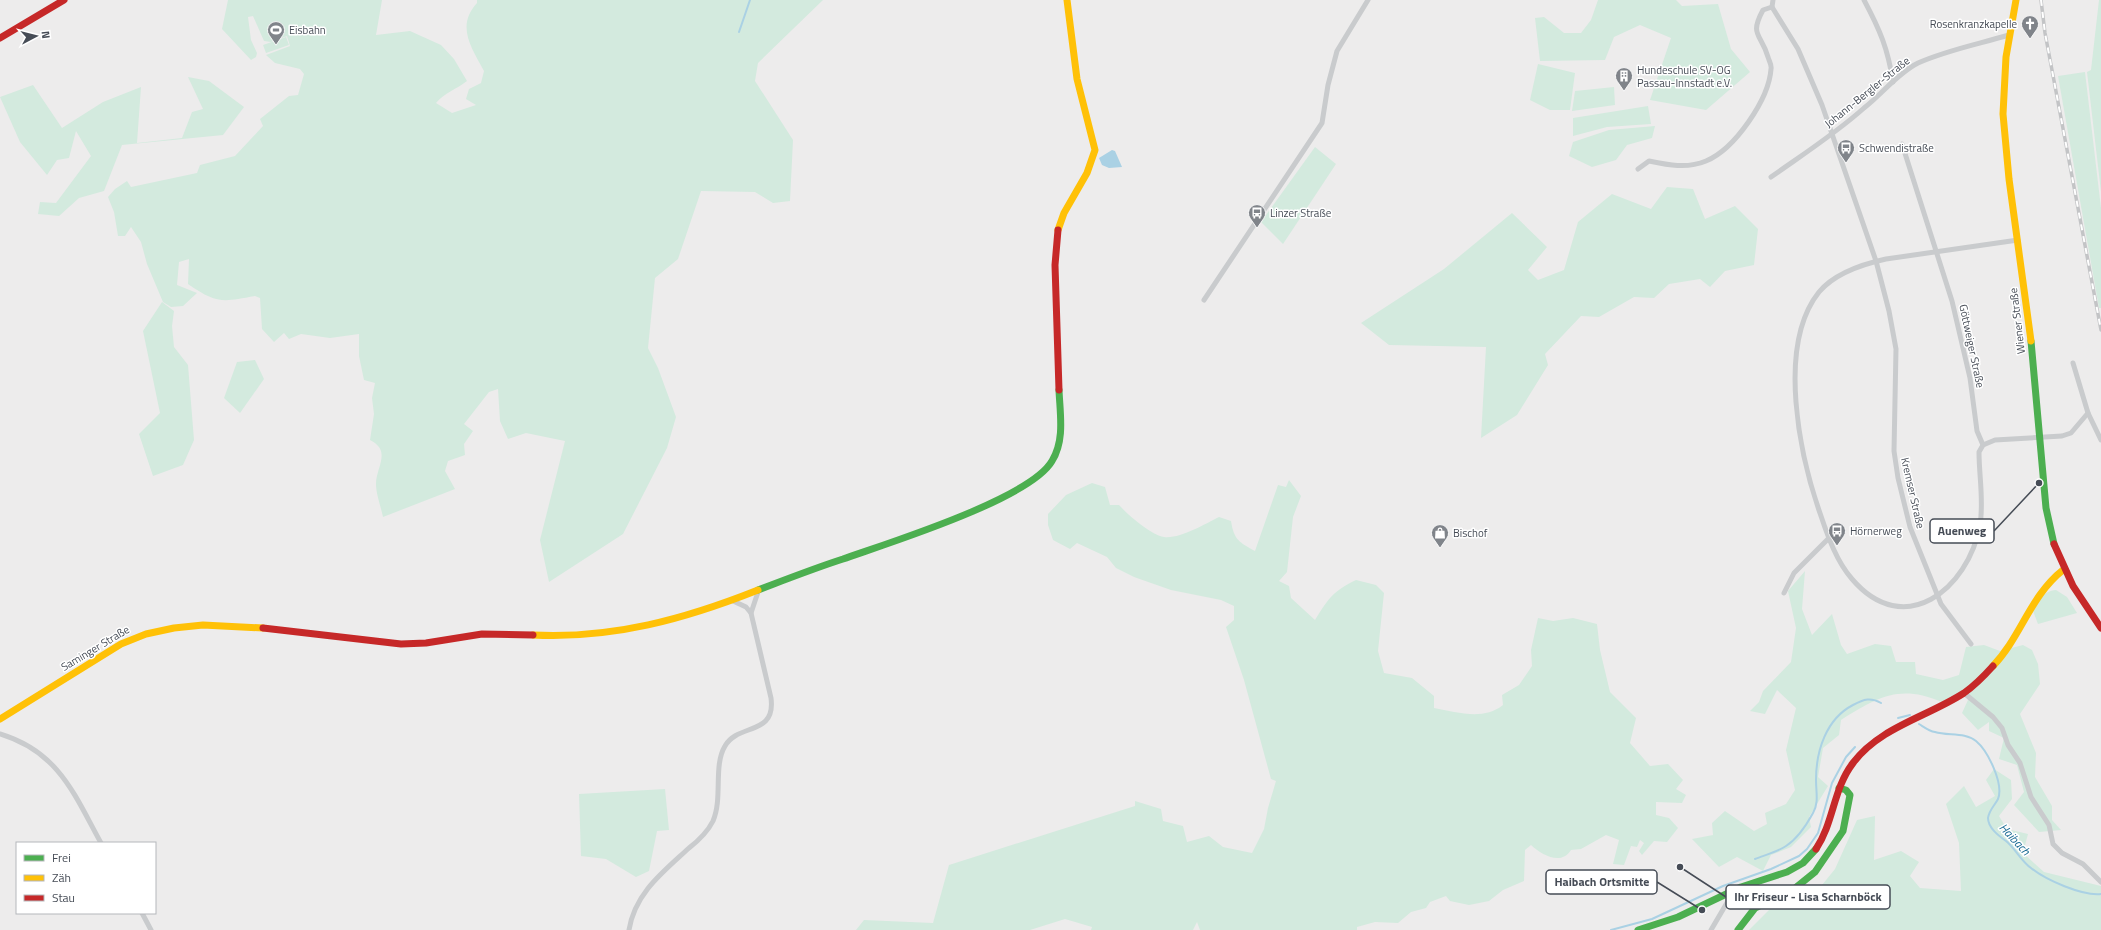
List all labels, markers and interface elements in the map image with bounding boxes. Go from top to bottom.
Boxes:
church icon: Rosenkranzkapelle [2020,14,2040,39]
north arrow [16,16,56,56]
place label: Rosenkranzkapelle [1930,16,2017,32]
sports icon: Eisbahn [266,20,286,45]
place label: Eisbahn [289,22,326,38]
text: N [38,30,54,40]
street label: Johann-Bergler-Straße [1821,52,1913,131]
place label: Hundeschule SV-OG Passau-Innstadt e.V. [1637,62,1732,91]
building icon: Hundeschule SV-OG Passau-Innstadt e.V. [1614,66,1634,91]
bus stop icon: Schwendistraße [1836,138,1856,163]
place label: Schwendistraße [1859,140,1934,156]
bus stop icon: Linzer Straße [1247,203,1267,228]
place label: Linzer Straße [1270,205,1332,221]
street label: Wiener Straße [2005,287,2029,355]
street label: Göttweiger Straße [1955,303,1989,390]
street label: Kremser Straße [1897,456,1929,531]
callout: Auenweg [1930,519,1994,543]
bus stop icon: Hörnerweg [1827,521,1847,546]
text: Auenweg [1938,521,1987,540]
shop icon: Bischof [1430,523,1450,548]
place label: Hörnerweg [1850,523,1902,539]
place label: Bischof [1453,525,1488,541]
street label: Saminger Straße [58,621,133,675]
water label: Haibach [1995,818,2036,860]
legend [16,842,156,914]
text: Frei [52,848,71,867]
text: Zäh [52,868,71,887]
callout: Haibach Ortsmitte [1546,870,1657,894]
text: Haibach Ortsmitte [1555,872,1649,891]
callout: Ihr Friseur - Lisa Scharnböck [1726,885,1890,909]
text: Ihr Friseur - Lisa Scharnböck [1734,887,1882,906]
text: Stau [52,888,75,907]

